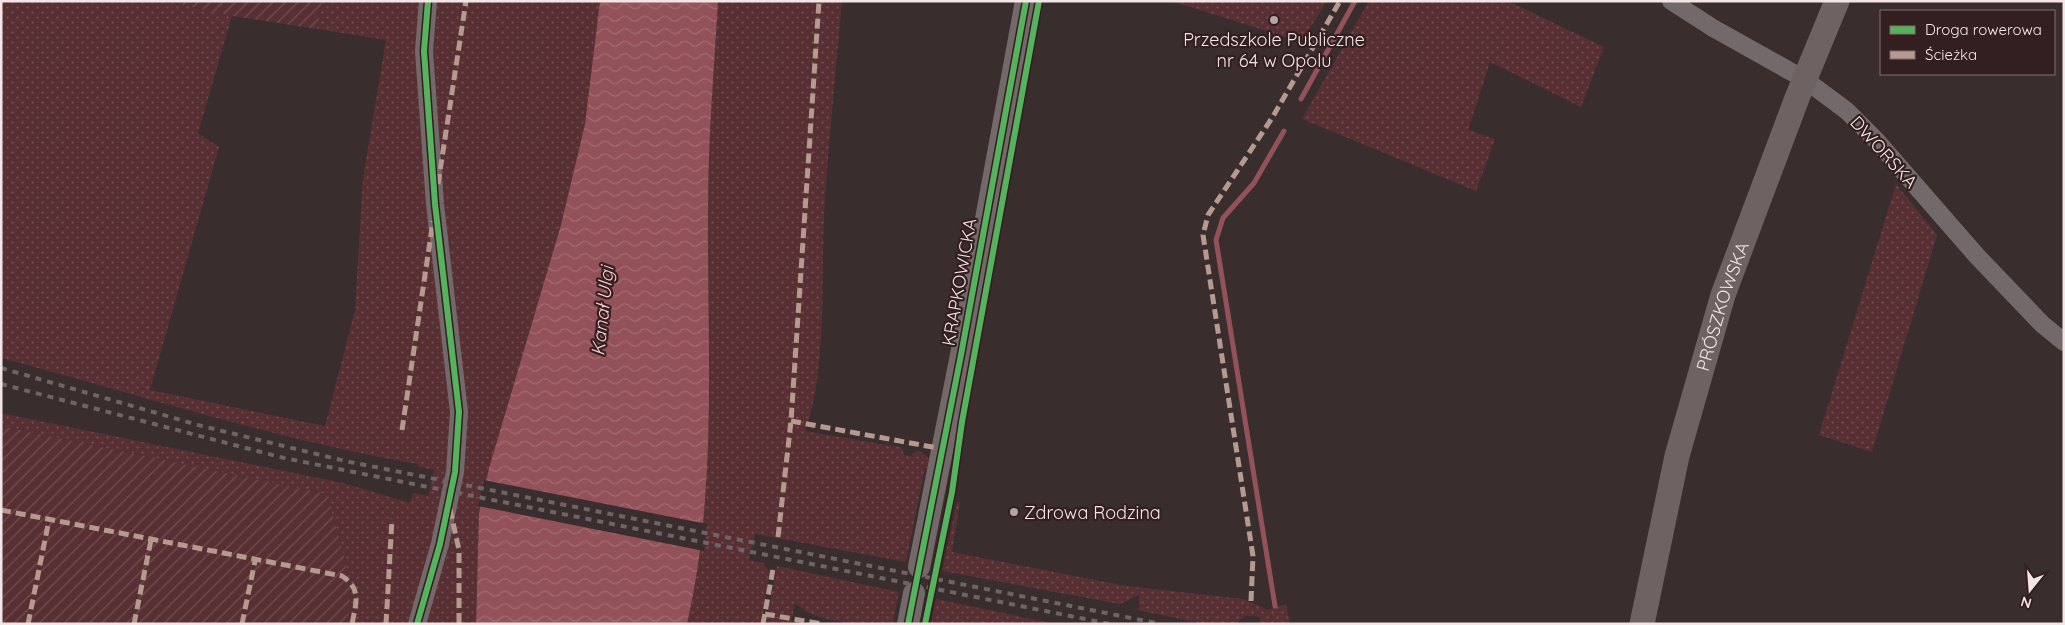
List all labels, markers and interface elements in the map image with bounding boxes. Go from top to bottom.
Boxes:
legend [1880,10,2055,75]
marker: Przedszkole Publiczne nr 64 w Opolu [1268,14,1280,26]
text: Droga rowerowa [1925,20,2042,39]
place label: Przedszkole Publiczne nr 64 w Opolu [1183,28,1365,72]
text: Ścieżka [1925,45,1977,64]
street label: DWORSKA [1845,111,1923,193]
street label: KRAPKOWICKA [936,216,982,348]
street label: PRÓSZKOWSKA [1690,238,1754,374]
water label: Kanał Ulgi [585,263,619,357]
place label: Zdrowa Rodzina [1024,501,1161,524]
marker: Zdrowa Rodzina [1008,506,1020,518]
north arrow [2005,565,2055,615]
text: N [2019,592,2034,613]

